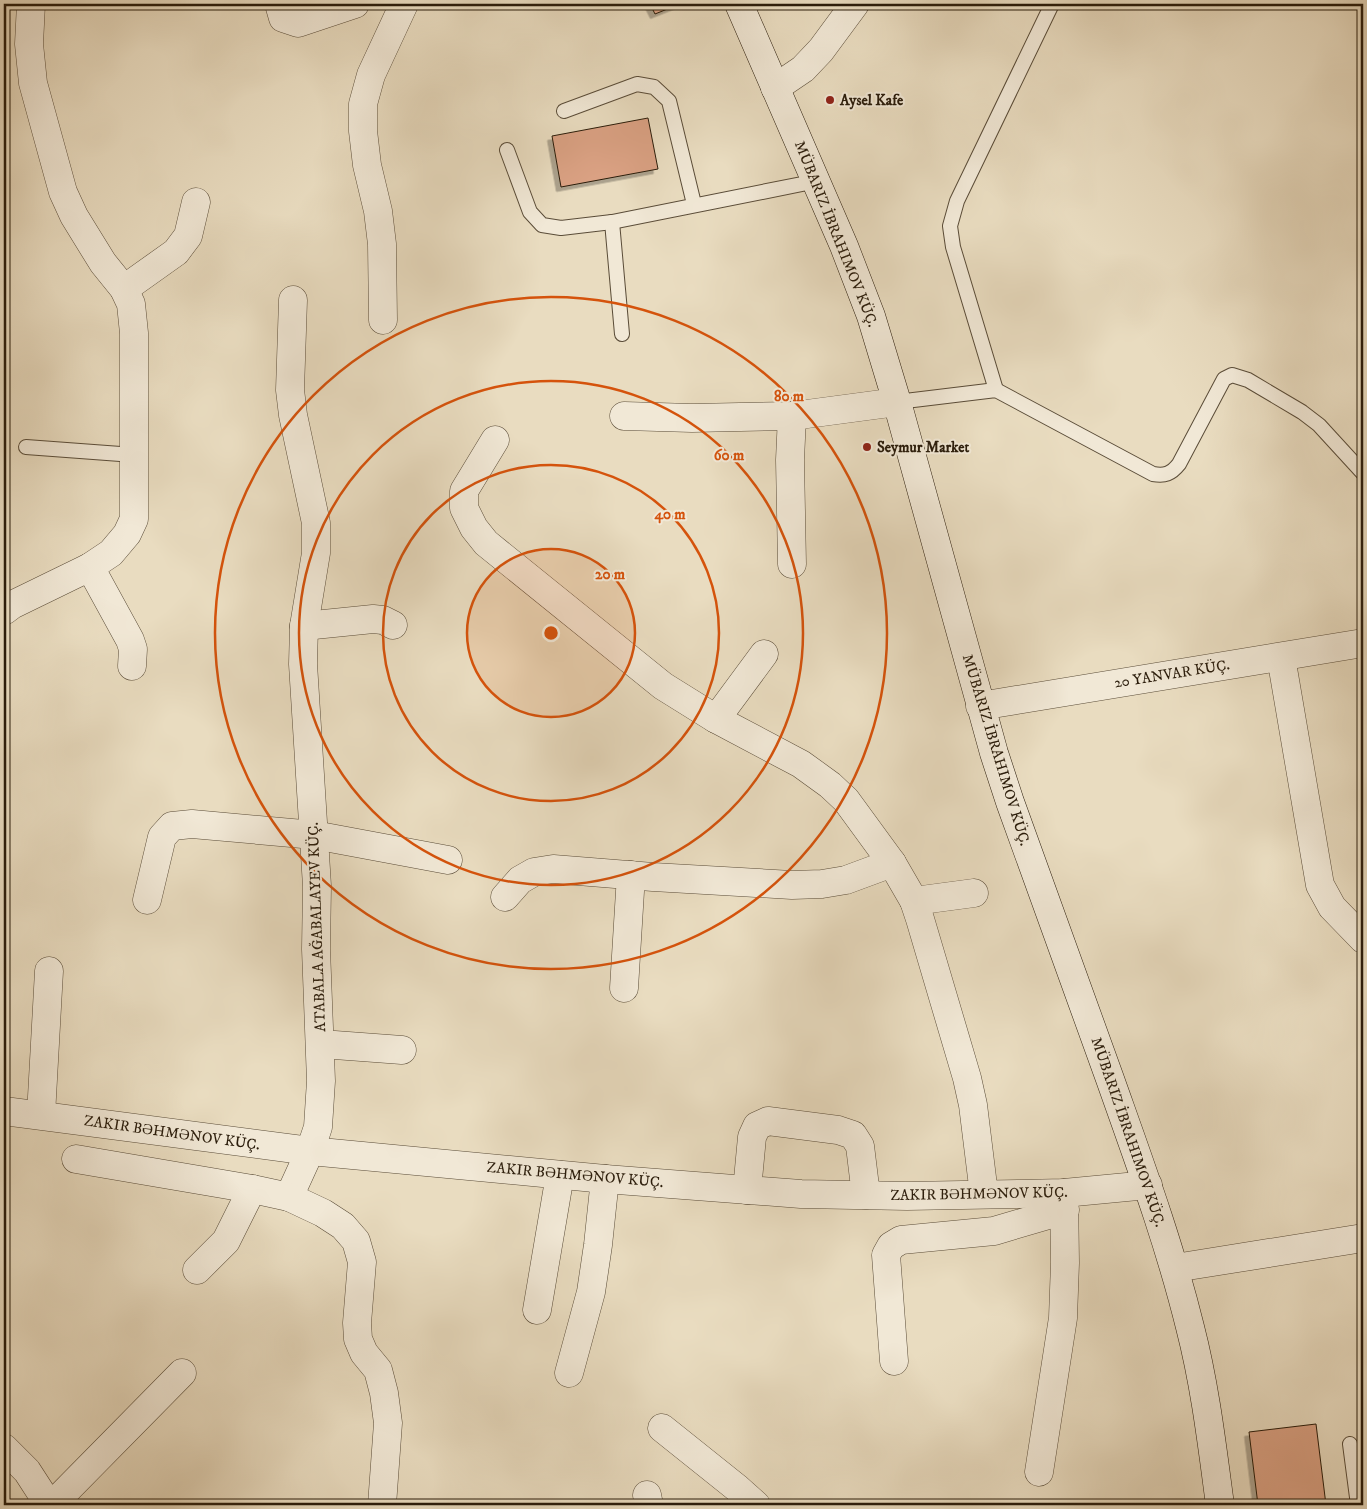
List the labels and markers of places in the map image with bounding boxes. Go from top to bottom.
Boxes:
place label: Aysel Kafe [839,91,904,110]
marker: Aysel Kafe [824,94,836,106]
place label: Seymur Market [877,438,970,457]
marker: Seymur Market [861,441,873,453]
centre of rings [542,624,560,642]

